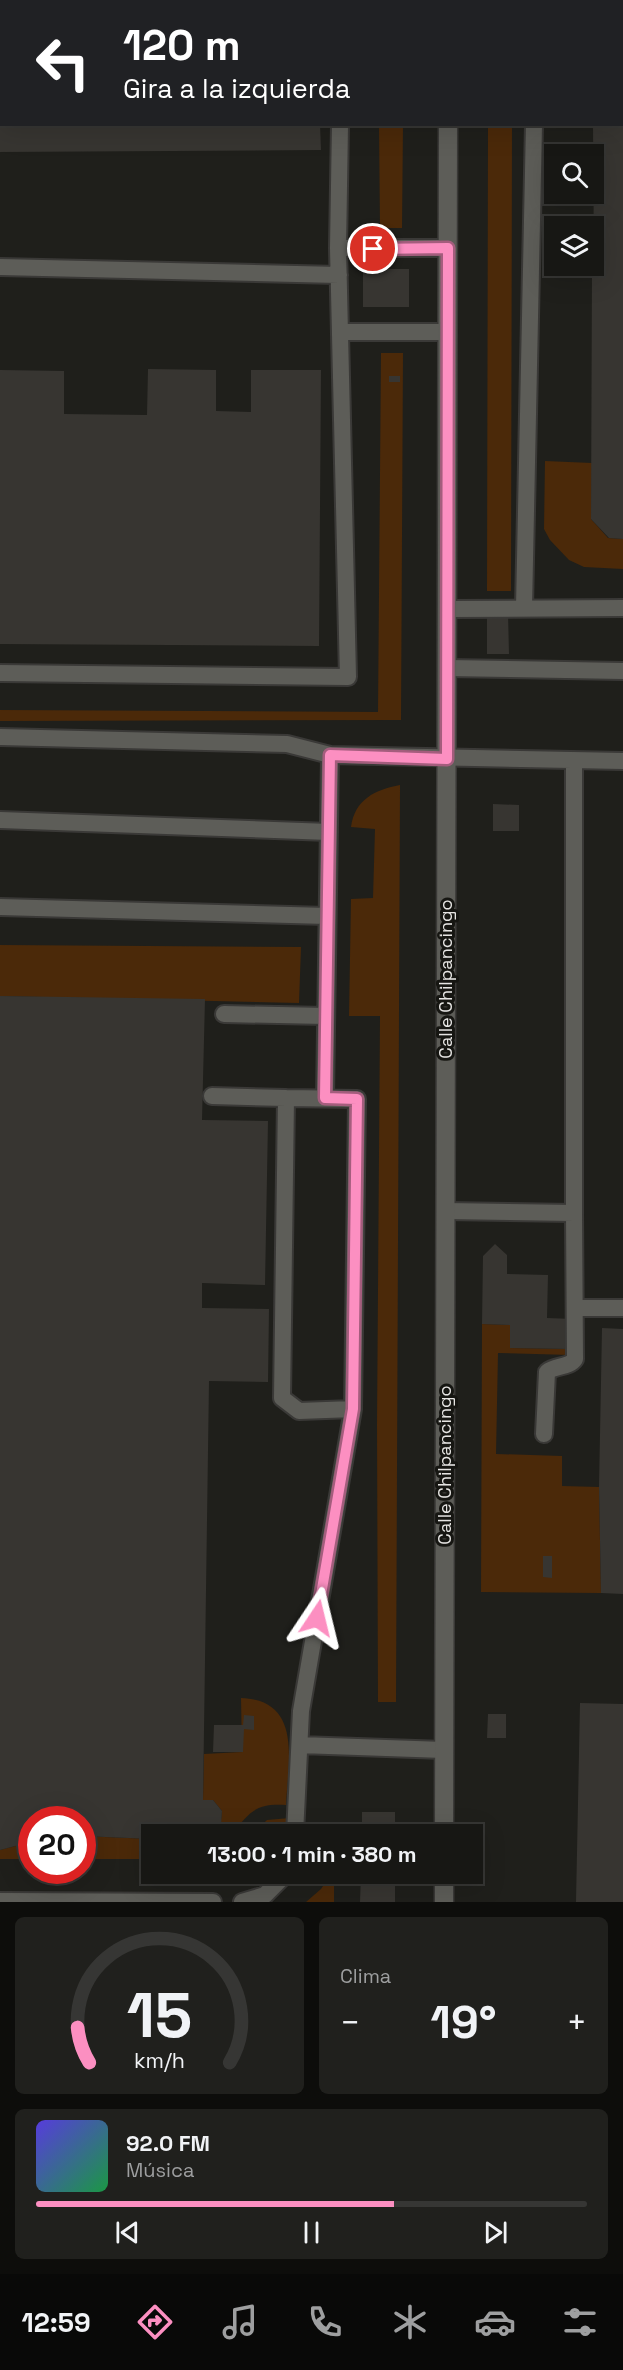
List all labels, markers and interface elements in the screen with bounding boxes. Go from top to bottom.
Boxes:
text: 120 m [123,19,241,72]
icon: left [24,24,102,102]
text: Gira a la izquierda [123,71,350,106]
map controls [544,144,604,276]
button: search [544,144,604,204]
button: layers [544,216,604,276]
pin [347,223,398,274]
icon: arrive [356,232,389,265]
street label: Calle Chilpancingo [434,899,457,1059]
street label: Calle Chilpancingo [433,1385,456,1545]
position arrow [285,1586,349,1650]
speed limit sign: 20 [18,1806,96,1884]
text: 13:00 · 1 min · 380 m [207,1840,417,1868]
text: Clima [340,1963,391,1989]
text: 15 [127,1976,192,2055]
text: 19° [431,1994,496,2051]
text: − [340,2002,360,2044]
text: + [567,2002,587,2044]
text: km/h [134,2047,185,2074]
text: 92.0 FM [126,2129,210,2157]
text: Música [126,2157,194,2183]
icon: previous [111,2216,144,2249]
icon: pause [295,2216,328,2249]
icon: next [479,2216,512,2249]
icon: directions [134,2301,176,2343]
icon: music [219,2301,261,2343]
icon: phone [304,2301,346,2343]
icon: climate [389,2301,431,2343]
icon: car [474,2301,516,2343]
icon: filters [559,2301,601,2343]
text: 12:59 [22,2305,91,2340]

